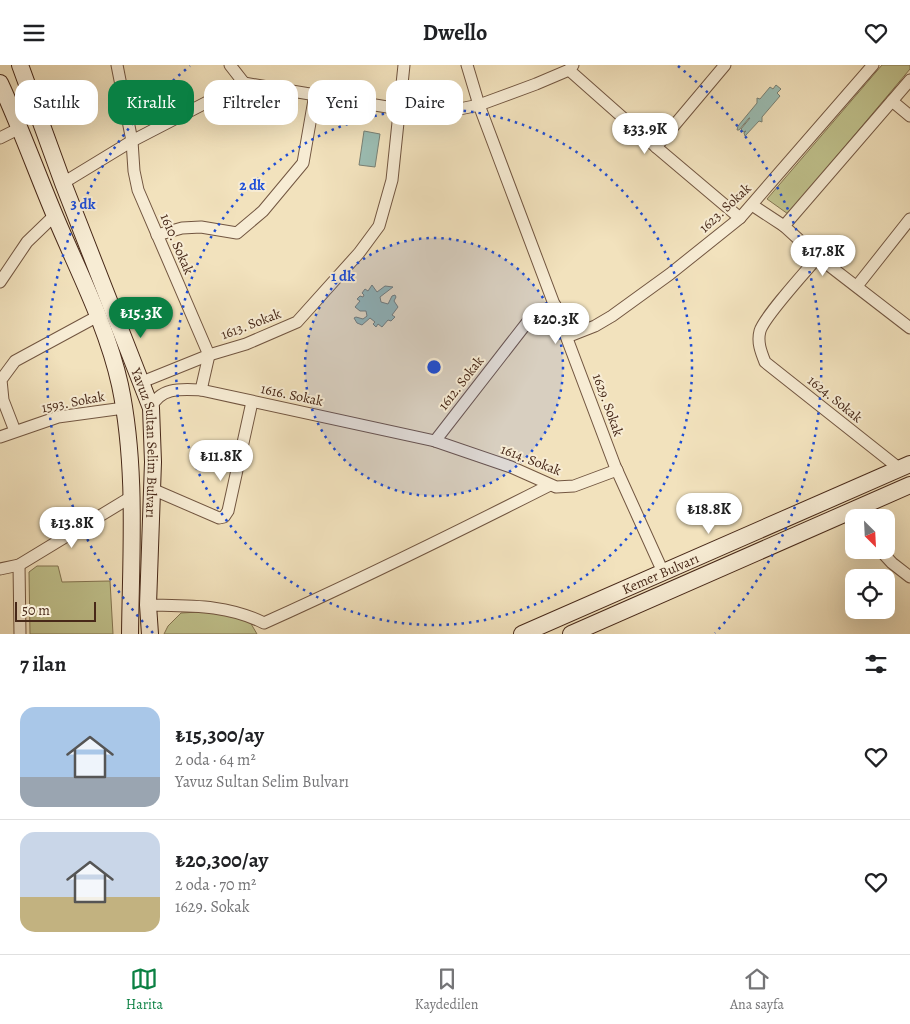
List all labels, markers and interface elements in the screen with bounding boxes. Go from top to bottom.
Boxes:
text: Dwello [423,18,487,48]
icon: menu [20,19,48,47]
icon: heart [862,19,890,47]
chip: Satılık [15,80,98,125]
chip: Kiralık [108,80,194,125]
chip: Filtreler [204,80,298,125]
chip: Yeni [308,80,376,125]
chip: Daire [386,80,463,125]
pin: ₺33.9K [604,113,686,155]
text: ₺33.9K [623,118,667,140]
text: 2 dk [239,175,265,195]
street label: 1623. Sokak [695,179,755,237]
text: 3 dk [71,194,96,214]
street label: 1610. Sokak [156,211,198,277]
pin: ₺17.8K [782,235,864,277]
text: ₺17.8K [802,240,844,262]
text: 1 dk [331,266,355,286]
pin: ₺15.3K [100,297,182,339]
text: ₺15.3K [120,302,162,324]
pin: ₺20.3K [515,303,597,345]
street label: 1613. Sokak [218,304,284,344]
text: ₺20.3K [533,308,579,330]
street label: 1612. Sokak [434,352,488,414]
centre of rings [425,358,443,376]
street label: Yavuz Sultan Selim Bulvarı [126,364,163,518]
street label: 1629. Sokak [588,371,628,439]
street label: 1624. Sokak [804,371,866,427]
street label: 1616. Sokak [259,379,325,411]
street label: 1593. Sokak [40,387,106,417]
pin: ₺11.8K [180,439,262,482]
street label: 1614. Sokak [498,440,564,480]
text: ₺11.8K [200,445,242,467]
pin: ₺18.8K [668,493,750,535]
text: ₺18.8K [687,498,731,520]
pin: ₺13.8K [31,507,113,549]
north arrow [845,509,895,559]
map controls [845,509,895,619]
text: ₺13.8K [50,512,94,534]
street label: Kemer Bulvarı [619,548,702,599]
button: locate [845,569,895,619]
scale bar [15,599,96,622]
text: 50 m [22,601,50,620]
text: 7 ilan [20,650,66,678]
icon: filters [862,650,890,678]
text: ₺15,300/ay [175,721,264,749]
icon: home [60,727,120,787]
icon: heart [862,743,890,771]
text: 2 oda · 64 m² [175,749,256,771]
text: Yavuz Sultan Selim Bulvarı [175,771,349,793]
text: ₺20,300/ay [175,846,268,874]
icon: home [60,852,120,912]
icon: heart [862,868,890,896]
text: 2 oda · 70 m² [175,874,256,896]
text: 1629. Sokak [175,896,250,918]
tab: Harita [126,965,163,1014]
tab: Kaydedilen [415,965,478,1014]
tab: Ana sayfa [730,965,784,1014]

